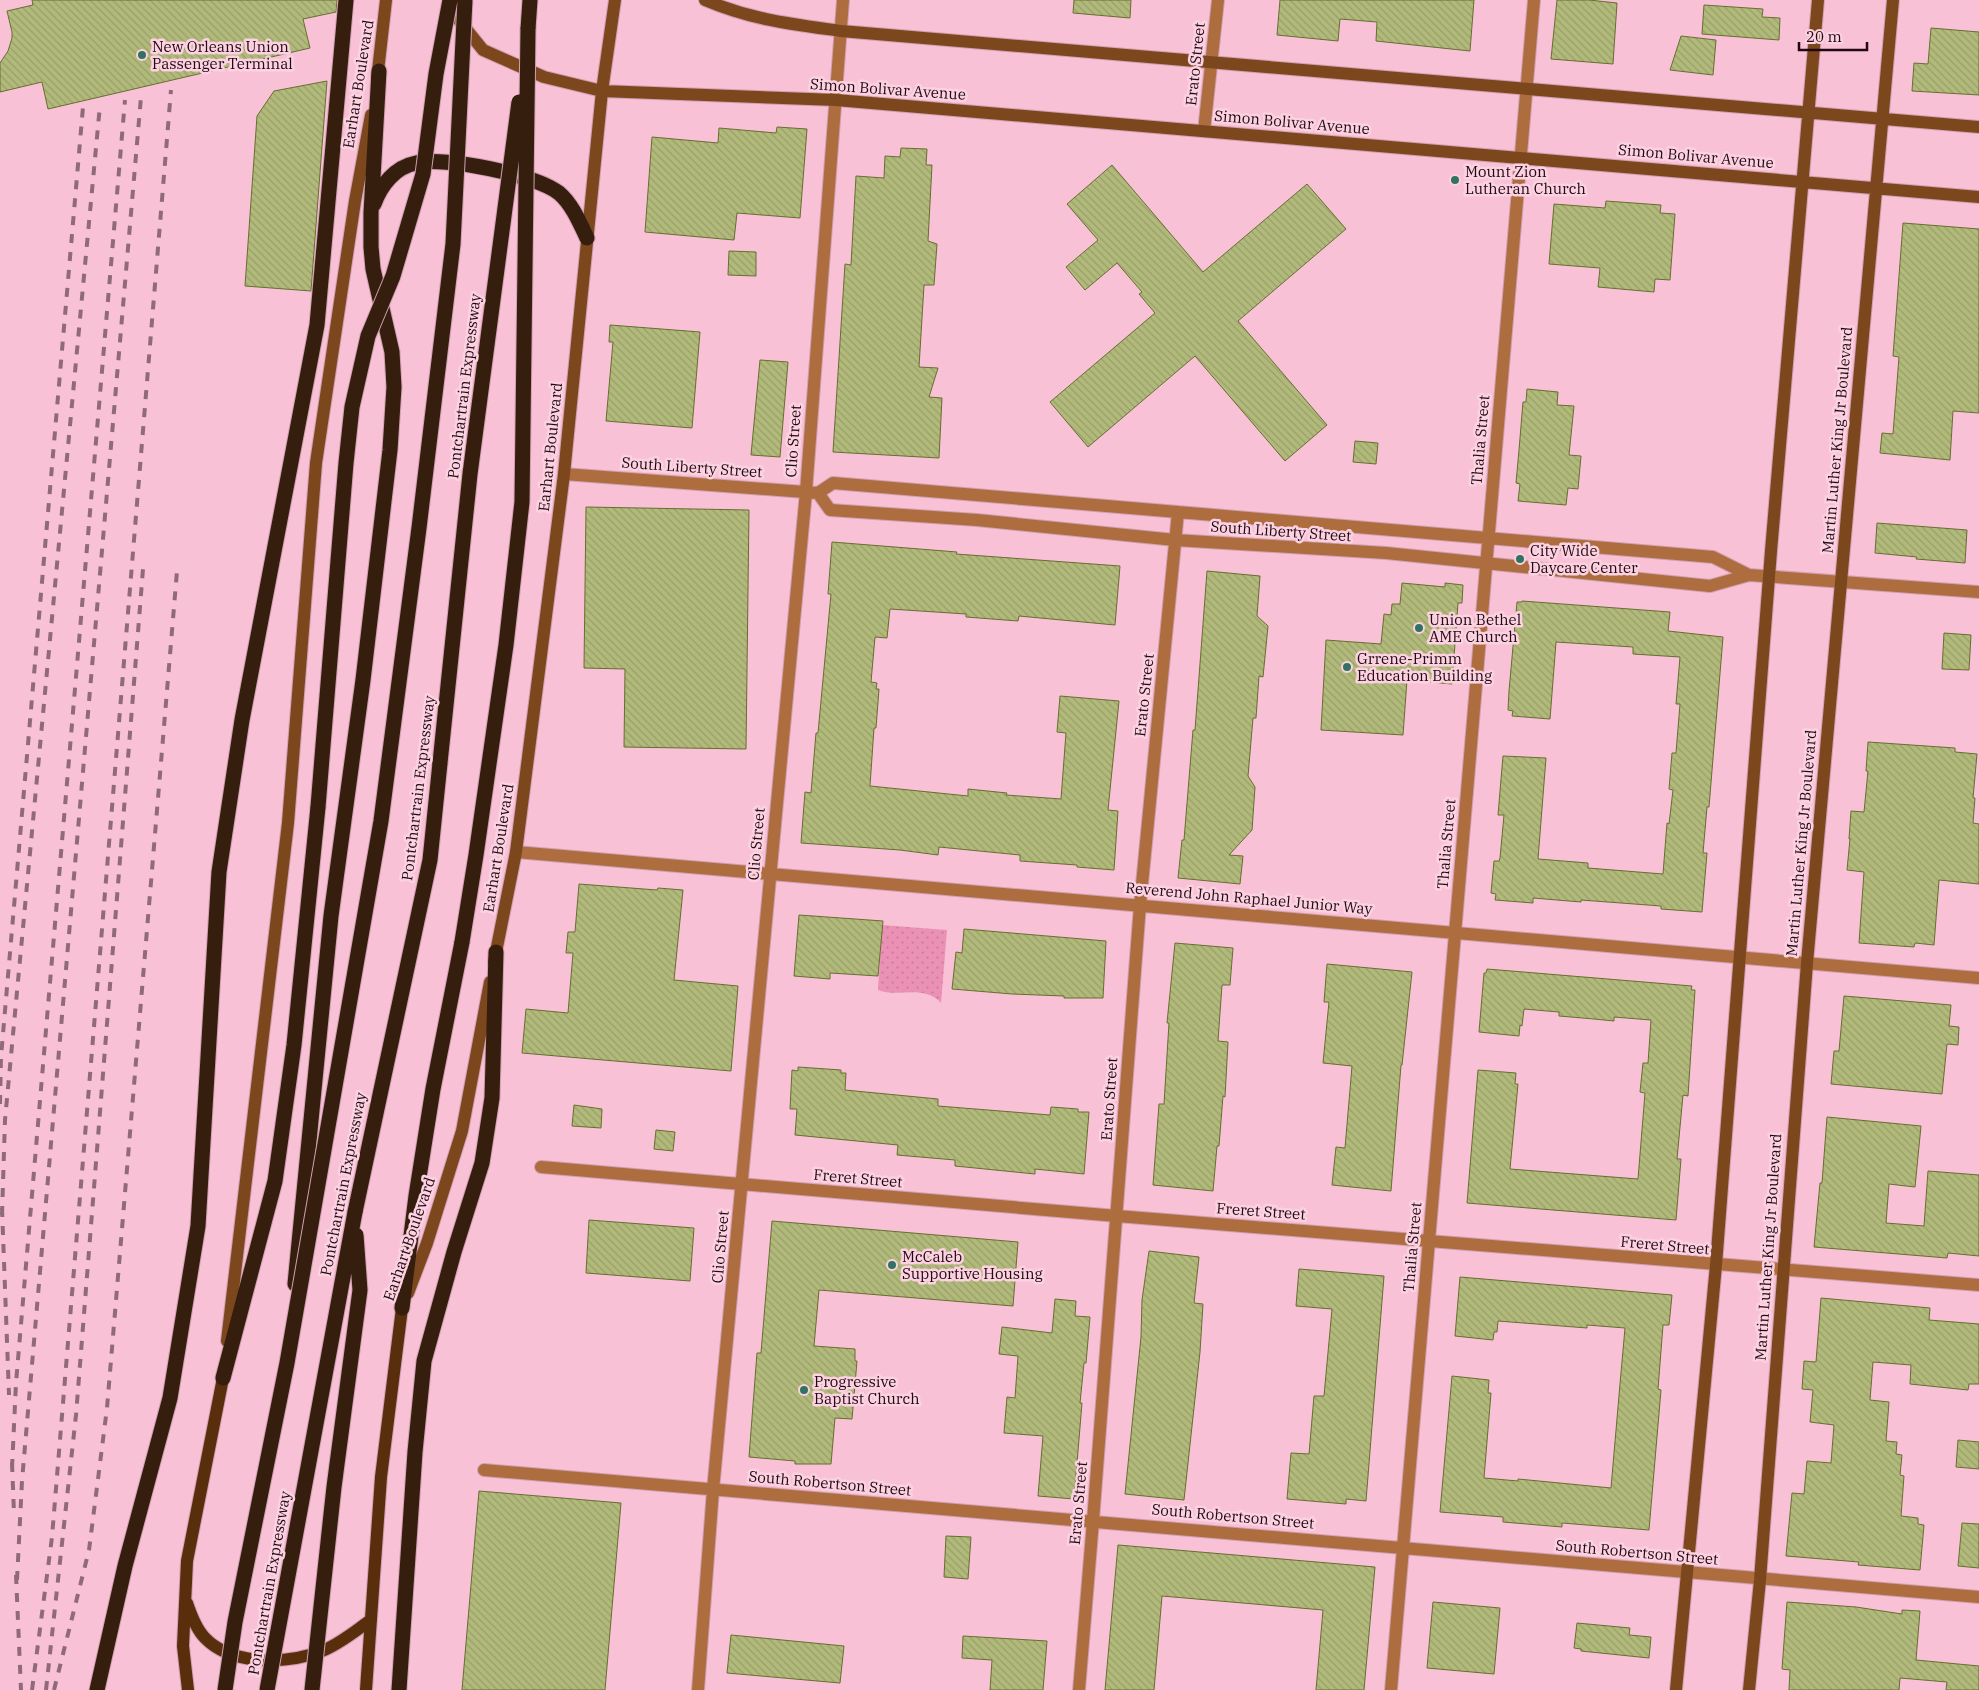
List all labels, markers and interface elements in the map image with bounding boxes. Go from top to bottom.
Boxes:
street label: Earhart Boulevard [338,18,378,150]
scale bar [1799,20,1866,52]
street label: Erato Street [1181,21,1209,107]
text: 20 m [1806,27,1842,46]
place label: New Orleans Union Passenger Terminal [152,37,293,73]
marker: New Orleans Union Passenger Terminal [136,49,148,61]
street label: Simon Bolivar Avenue [810,74,966,104]
street label: Simon Bolivar Avenue [1213,106,1371,138]
street label: Simon Bolivar Avenue [1617,140,1775,172]
place label: Mount Zion Lutheran Church [1465,162,1586,198]
marker: Mount Zion Lutheran Church [1449,174,1461,186]
street label: Pontchartrain Expressway [443,292,485,480]
street label: Martin Luther King Jr Boulevard [1818,326,1856,554]
street label: Earhart Boulevard [534,382,566,512]
street label: Thalia Street [1467,394,1493,486]
street label: Clio Street [781,404,805,478]
street label: South Liberty Street [621,453,763,481]
street label: South Liberty Street [1210,517,1352,545]
place label: City Wide Daycare Center [1530,541,1638,577]
marker: City Wide Daycare Center [1514,553,1526,565]
place label: Union Bethel AME Church [1429,610,1521,646]
marker: Union Bethel AME Church [1413,622,1425,634]
place label: Grrene-Primm Education Building [1357,649,1492,685]
street label: Erato Street [1130,652,1158,738]
marker: Grrene-Primm Education Building [1341,661,1353,673]
street label: Pontchartrain Expressway [397,694,439,882]
street label: Martin Luther King Jr Boulevard [1782,729,1820,957]
street label: Earhart Boulevard [478,782,518,914]
street label: Thalia Street [1433,798,1459,890]
street label: Clio Street [743,807,769,881]
street label: Reverend John Raphael Junior Way [1125,878,1373,918]
street label: Erato Street [1097,1057,1121,1141]
street label: Pontchartrain Expressway [316,1091,370,1277]
street label: Martin Luther King Jr Boulevard [1751,1133,1785,1361]
street label: Freret Street [813,1165,903,1191]
street label: Earhart Boulevard [379,1175,439,1303]
street label: Freret Street [1216,1198,1306,1224]
street label: Thalia Street [1399,1201,1425,1293]
street label: Clio Street [707,1210,733,1284]
street label: Freret Street [1620,1232,1710,1258]
place label: McCaleb Supportive Housing [902,1247,1043,1283]
marker: McCaleb Supportive Housing [886,1259,898,1271]
place label: Progressive Baptist Church [814,1372,920,1408]
marker: Progressive Baptist Church [798,1384,810,1396]
street label: Erato Street [1065,1460,1091,1546]
street label: South Robertson Street [748,1466,912,1500]
street label: Pontchartrain Expressway [243,1490,295,1676]
street label: South Robertson Street [1151,1499,1315,1533]
street label: South Robertson Street [1555,1535,1719,1569]

